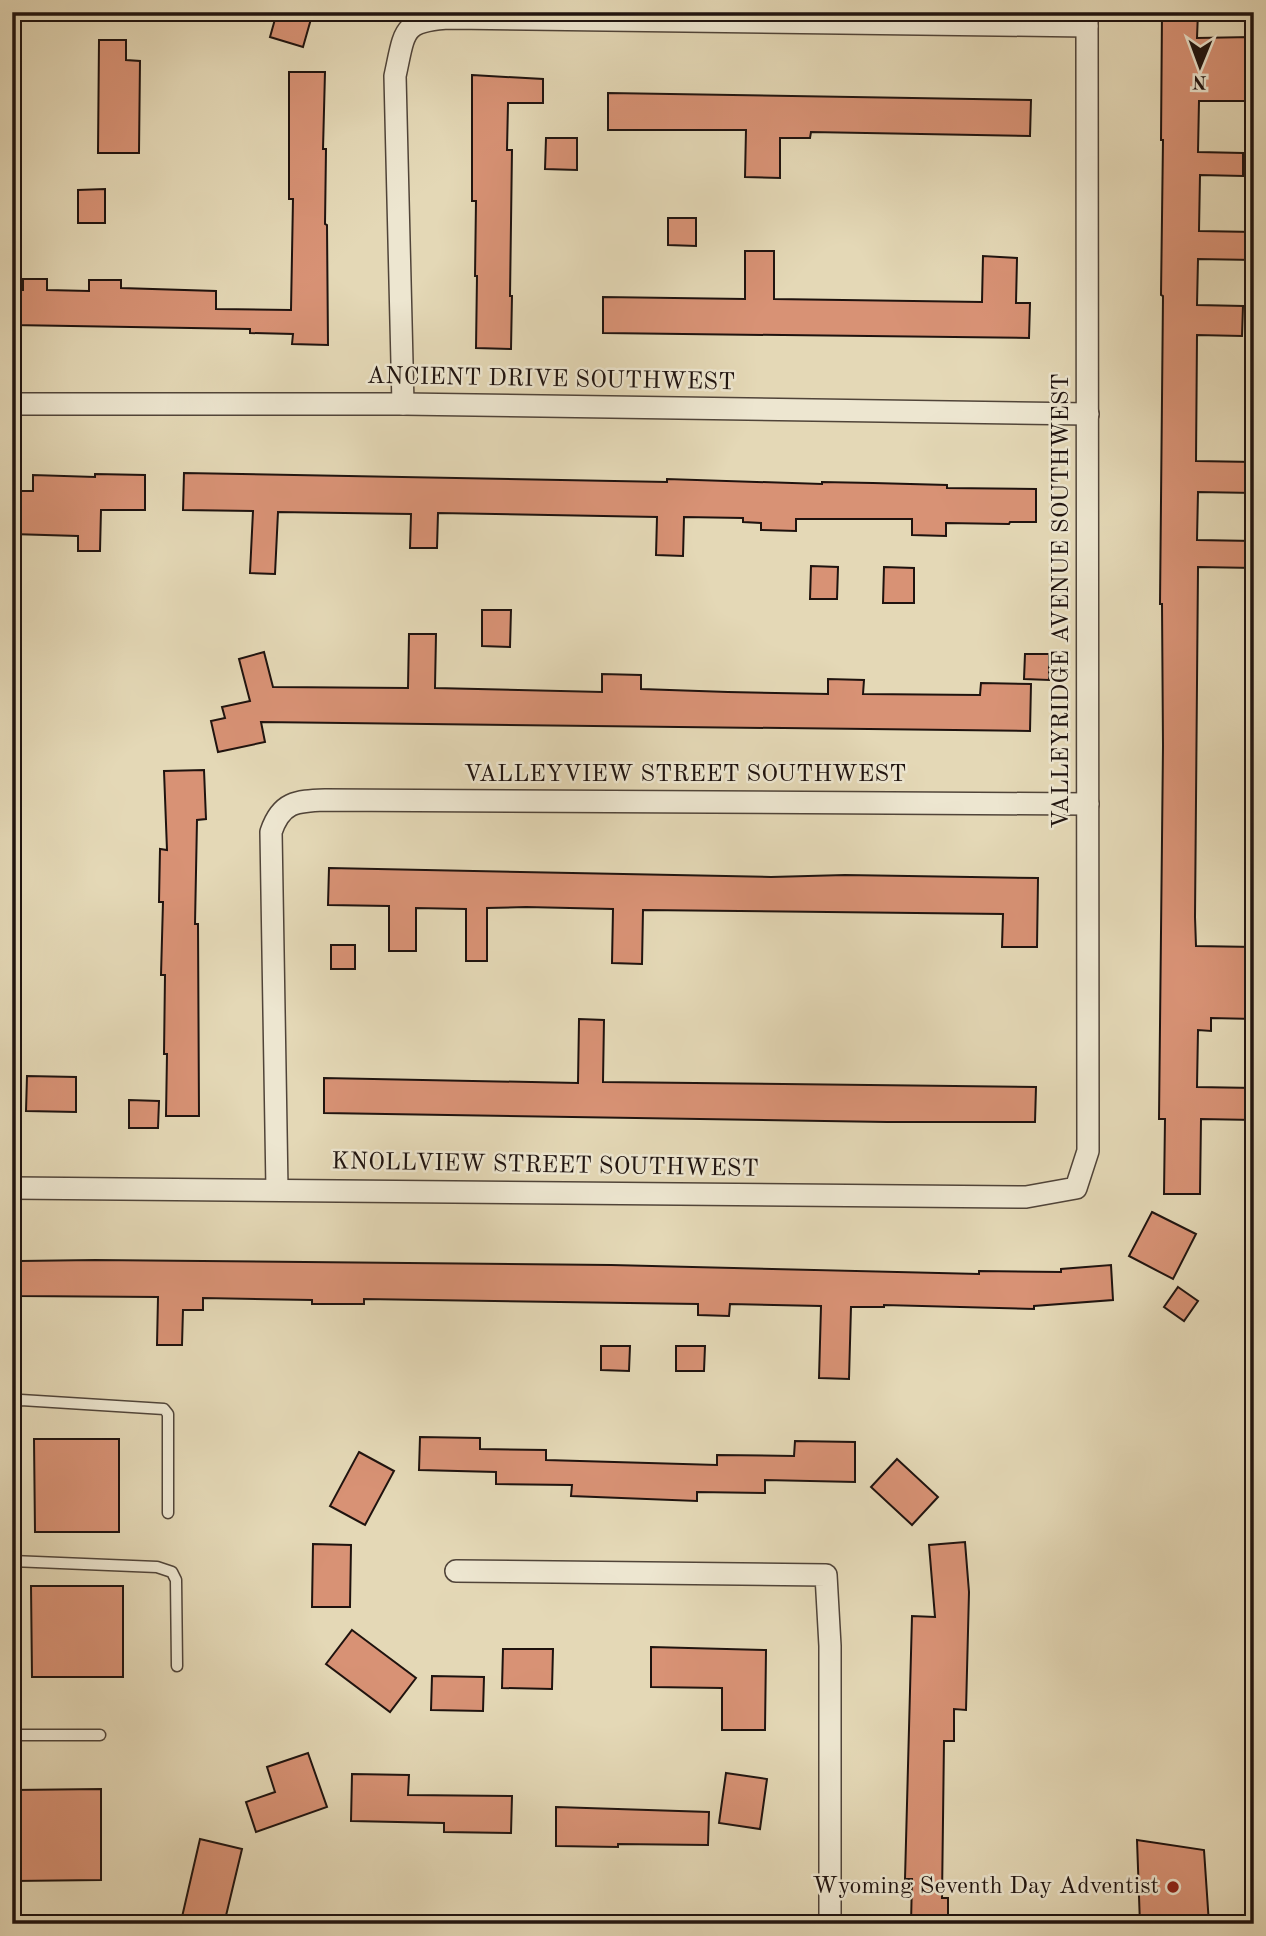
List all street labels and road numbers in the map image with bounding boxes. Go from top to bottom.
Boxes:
street label: ANCIENT DRIVE SOUTHWEST [367,365,735,395]
street label: VALLEYRIDGE AVENUE SOUTHWEST [1050,373,1074,829]
street label: VALLEYVIEW STREET SOUTHWEST [464,763,906,787]
street label: KNOLLVIEW STREET SOUTHWEST [331,1150,759,1182]

